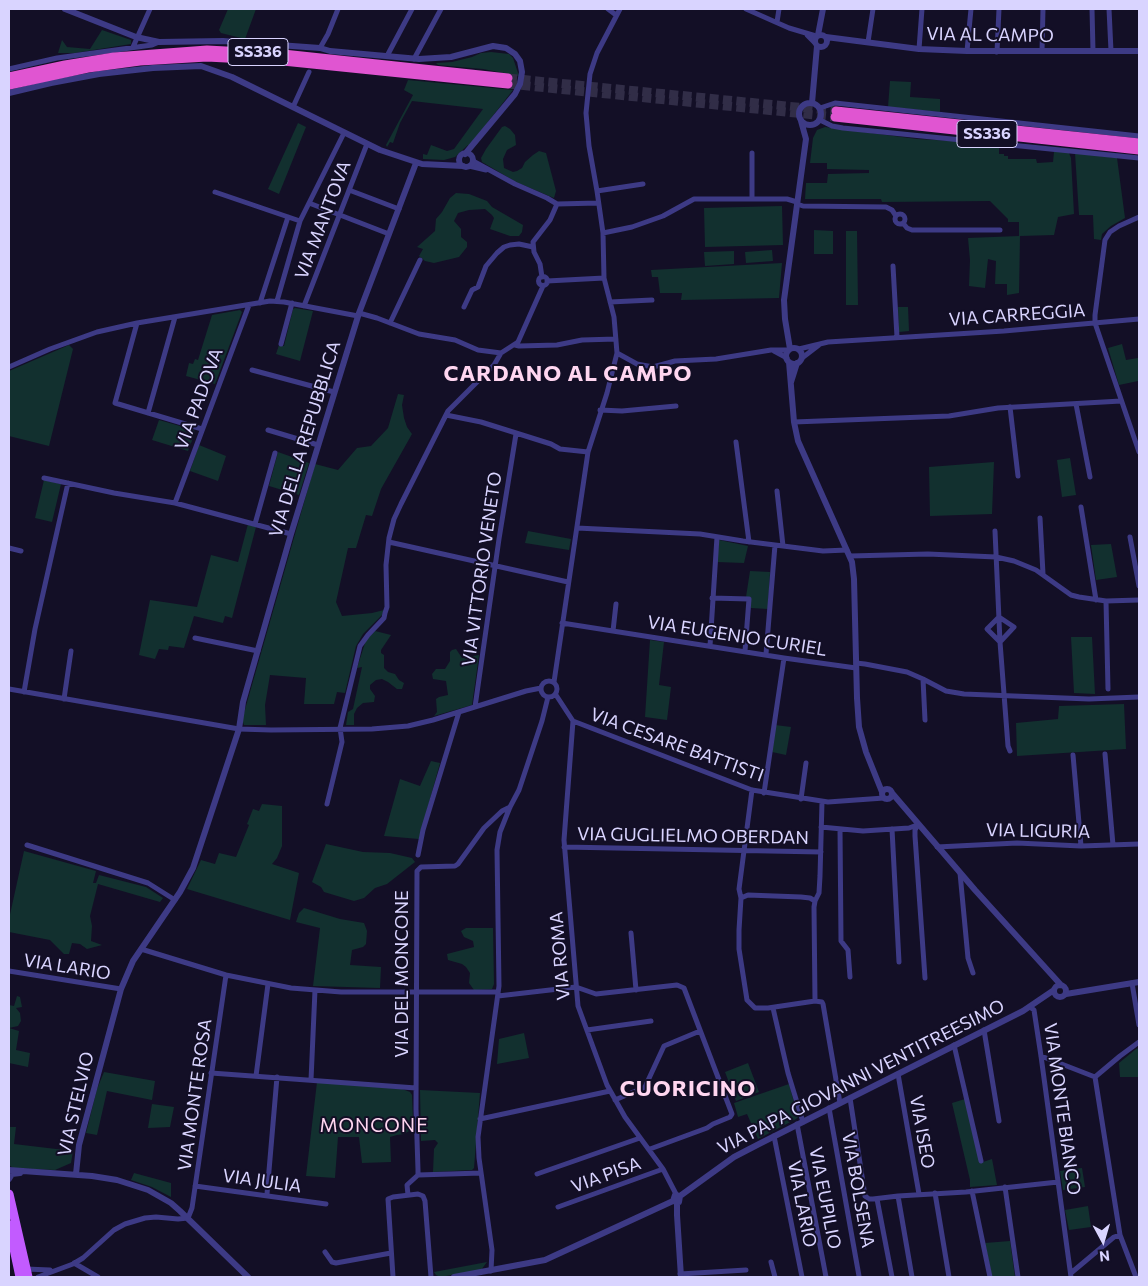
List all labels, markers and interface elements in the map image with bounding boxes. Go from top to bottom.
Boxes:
street label: VIA AL CAMPO [926,23,1054,47]
road number: SS336 [228,38,288,66]
road number: SS336 [957,120,1017,148]
street label: VIA MANTOVA [290,158,356,282]
street label: VIA CARREGGIA [948,299,1086,331]
street label: VIA DELLA REPUBBLICA [265,338,345,540]
street label: VIA PADOVA [171,345,227,453]
district label: CARDANO AL CAMPO [442,361,694,387]
street label: VIA VITTORIO VENETO [458,470,506,668]
street label: VIA EUGENIO CURIEL [646,611,828,661]
street label: VIA CESARE BATTISTI [587,704,767,786]
street label: VIA LIGURIA [986,819,1090,843]
street label: VIA GUGLIELMO OBERDAN [577,823,809,849]
street label: VIA DEL MONCONE [391,890,413,1058]
street label: VIA ROMA [545,911,575,1001]
street label: VIA LARIO [22,949,112,985]
street label: VIA PAPA GIOVANNI VENTITREESIMO [714,995,1008,1159]
street label: VIA MONTE ROSA [174,1017,216,1173]
street label: VIA MONTE BIANCO [1039,1021,1085,1197]
street label: VIA STELVIO [53,1050,99,1158]
district label: CUORICINO [619,1076,757,1102]
street label: VIA ISEO [905,1094,939,1170]
district label: MONCONE [319,1115,429,1137]
street label: VIA BOLSENA [837,1130,879,1250]
street label: VIA EUPILIO [805,1145,845,1251]
street label: VIA PISA [568,1152,644,1198]
street label: VIA LARIO [783,1159,821,1249]
street label: VIA JULIA [221,1165,303,1197]
north arrow [1078,1216,1128,1266]
text: N [1099,1247,1111,1265]

